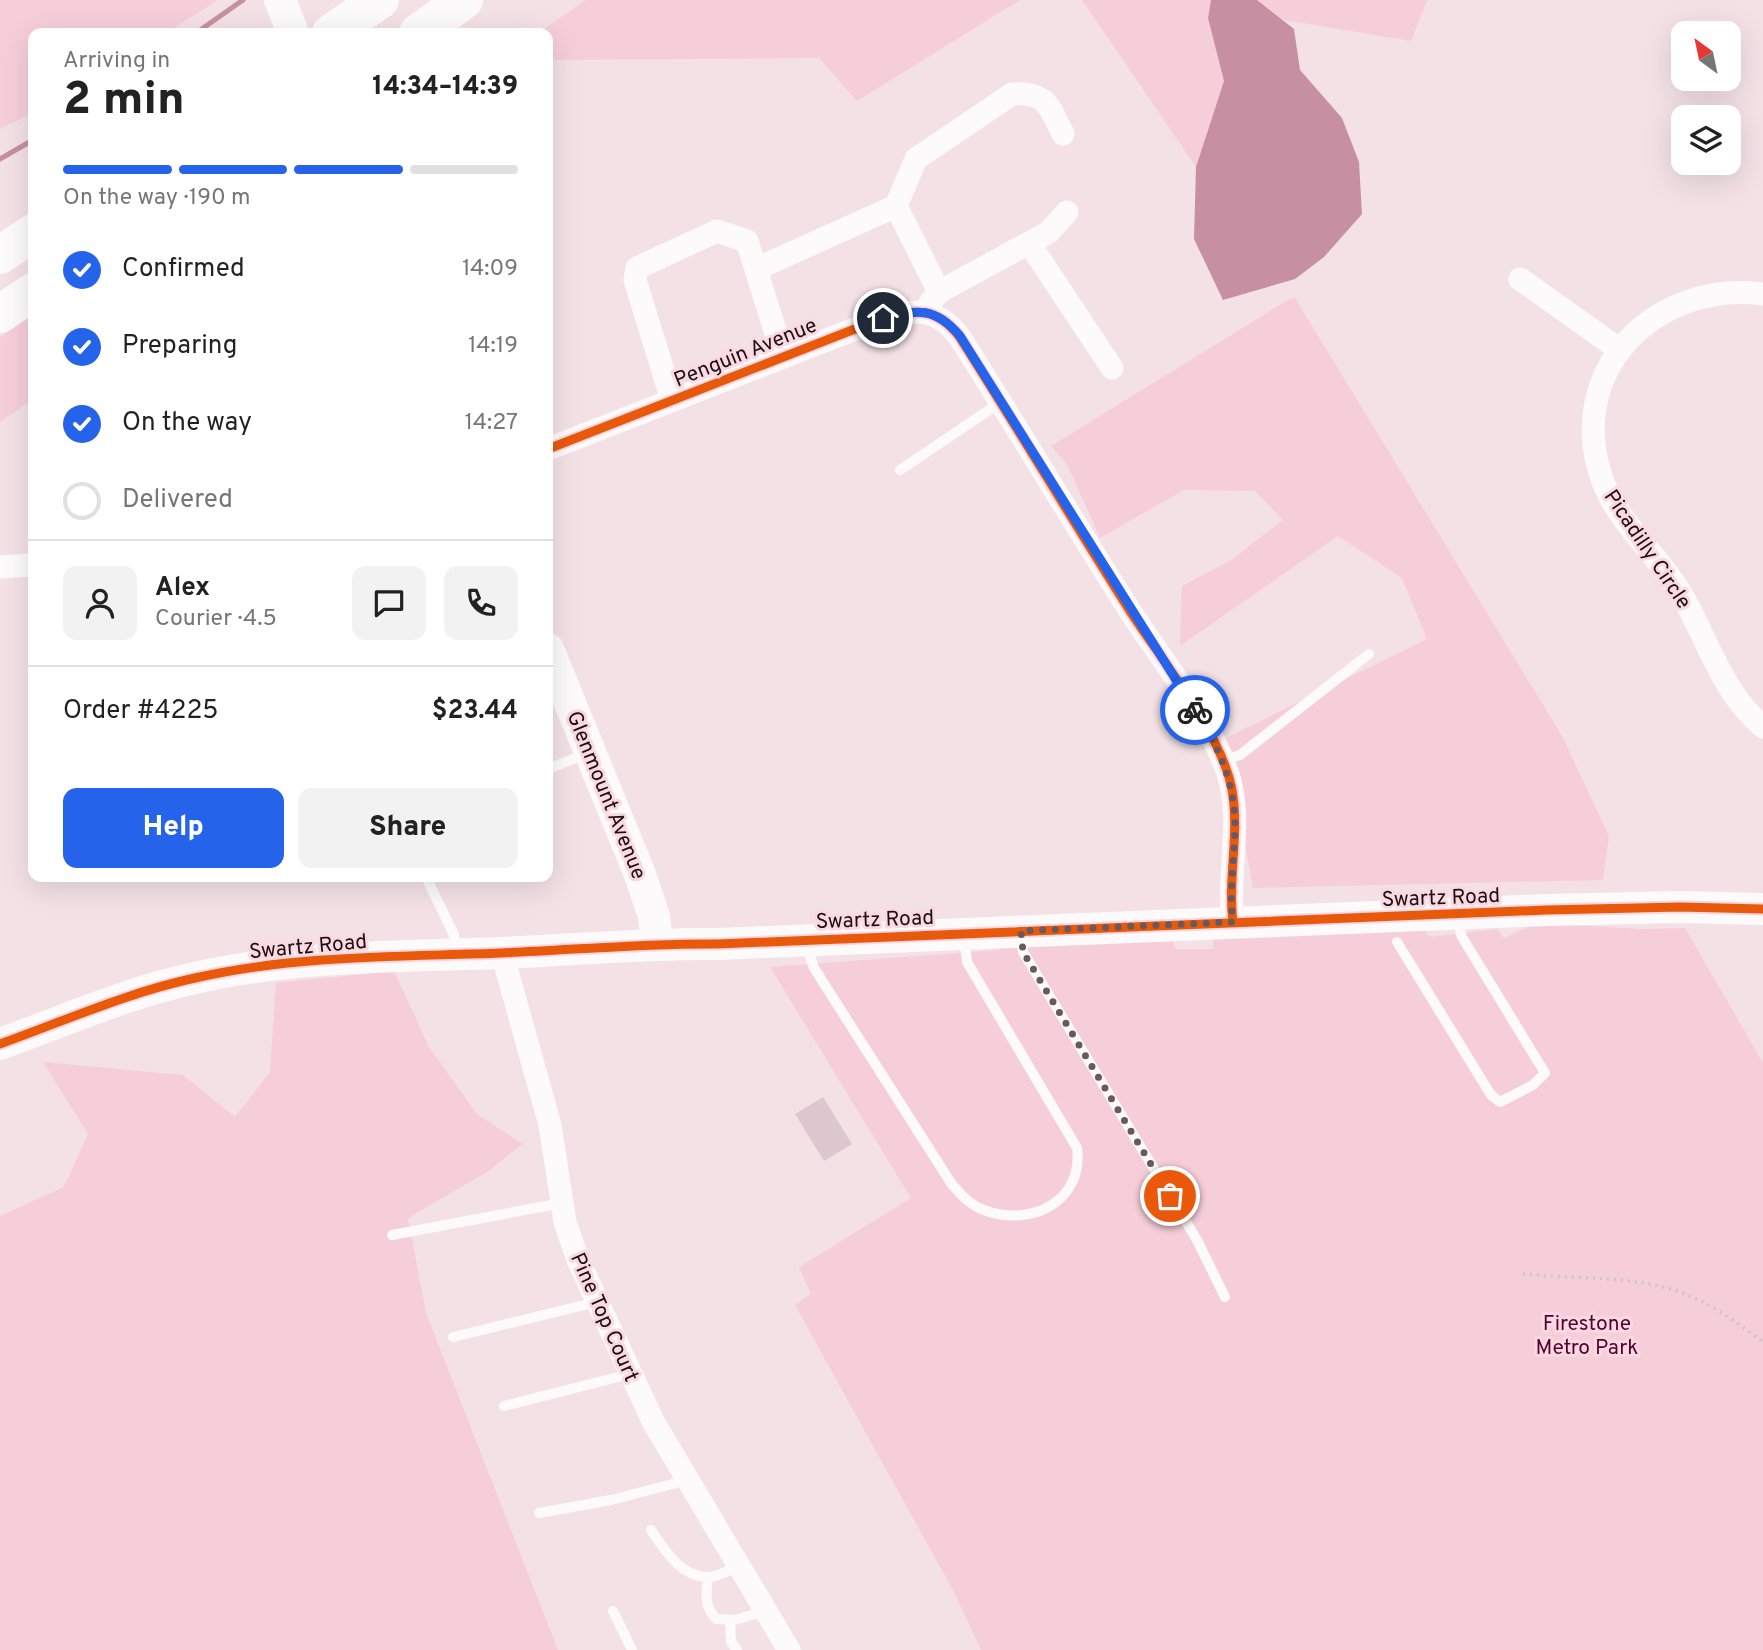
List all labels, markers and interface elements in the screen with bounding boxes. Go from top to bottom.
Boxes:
north arrow [1671,21,1741,91]
map controls [1671,21,1741,175]
text: Arriving in [63,47,170,76]
text: 14:34–14:39 [372,71,518,104]
text: 2 min [63,72,185,131]
button: layers [1671,105,1741,175]
text: On the way · 190 m [63,184,251,213]
icon: check [63,251,101,289]
text: Confirmed [122,253,245,286]
text: 14:09 [462,255,518,284]
pin [853,288,913,348]
icon: home [864,299,902,337]
street label: Penguin Avenue [670,312,821,394]
icon: check [63,328,101,366]
text: Preparing [122,330,237,363]
text: 14:19 [468,332,518,361]
icon: check [63,405,101,443]
text: On the way [122,407,252,440]
text: 14:27 [465,409,518,438]
text: Delivered [122,484,233,517]
street label: Picadilly Circle [1597,485,1697,615]
button: person [63,566,137,640]
button: chat [352,566,426,640]
button: phone [444,566,518,640]
text: Alex [155,572,210,605]
text: Courier · 4.5 [155,605,277,634]
courier [1160,675,1230,745]
icon: bike [1176,691,1214,729]
text: Order #4225 [63,695,219,728]
text: $23.44 [432,695,518,728]
street label: Glenmount Avenue [560,707,652,884]
button: Help [63,788,284,868]
button: Share [298,788,518,868]
street label: Swartz Road [1381,883,1501,914]
street label: Swartz Road [815,905,935,936]
street label: Swartz Road [248,929,368,966]
pin [1140,1166,1200,1226]
icon: bag [1151,1177,1189,1215]
street label: Pine Top Court [563,1249,644,1386]
park label: Firestone Metro Park [1536,1311,1638,1362]

